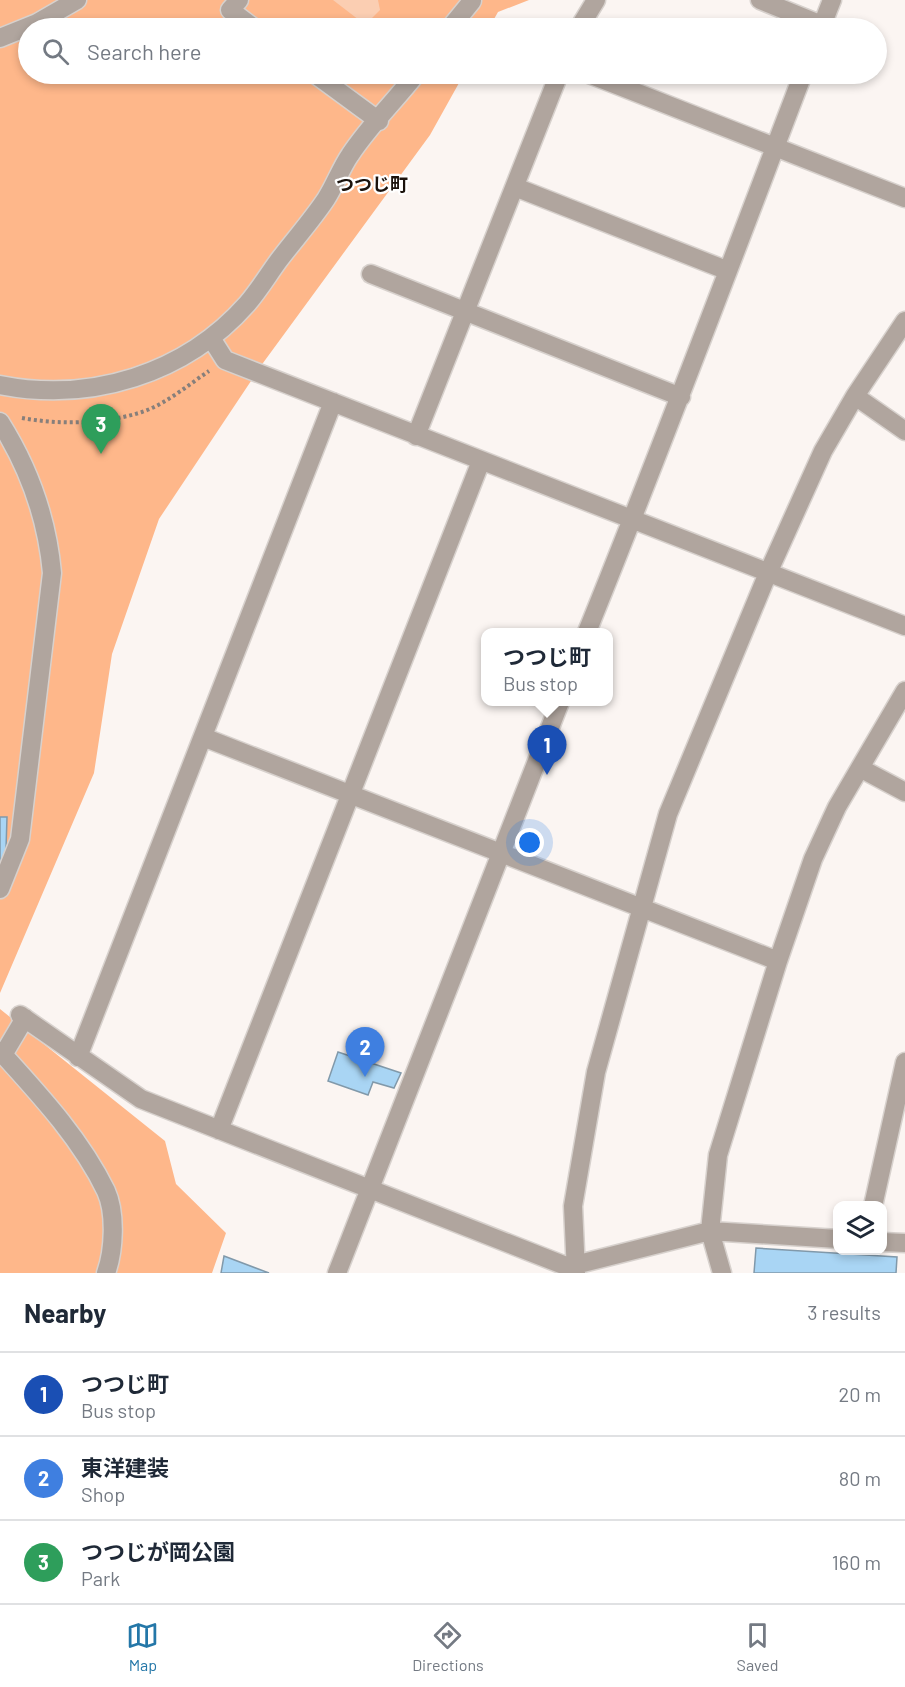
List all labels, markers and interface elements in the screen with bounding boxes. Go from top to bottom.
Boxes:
search box [18,18,887,84]
icon: search [39,35,72,68]
text: Search here [87,38,201,64]
district label: つつじ町 [336,173,408,195]
pin: 3 [82,404,120,454]
popup [481,628,613,706]
text: つつじ町 [503,643,591,669]
text: Bus stop [503,671,578,695]
pin: 1 [528,726,566,775]
your location [515,828,544,857]
pin: 2 [346,1028,385,1077]
map controls [833,1201,887,1255]
button: layers [833,1201,887,1255]
text: Nearby [24,1297,106,1328]
text: 3 results [807,1300,881,1324]
text: つつじ町 [81,1370,169,1396]
text: 1 [40,1382,47,1406]
text: 20 m [838,1382,881,1406]
text: Bus stop [81,1398,156,1422]
text: 東洋建装 [81,1454,169,1480]
text: 2 [38,1466,49,1490]
text: 80 m [839,1466,881,1490]
text: Shop [81,1482,125,1506]
text: つつじが岡公園 [81,1538,235,1564]
text: 3 [38,1550,49,1574]
text: 160 m [832,1550,881,1574]
text: Park [81,1566,120,1590]
tab: Map [126,1619,159,1674]
tab: Directions [412,1619,484,1674]
tab: Saved [737,1619,779,1674]

